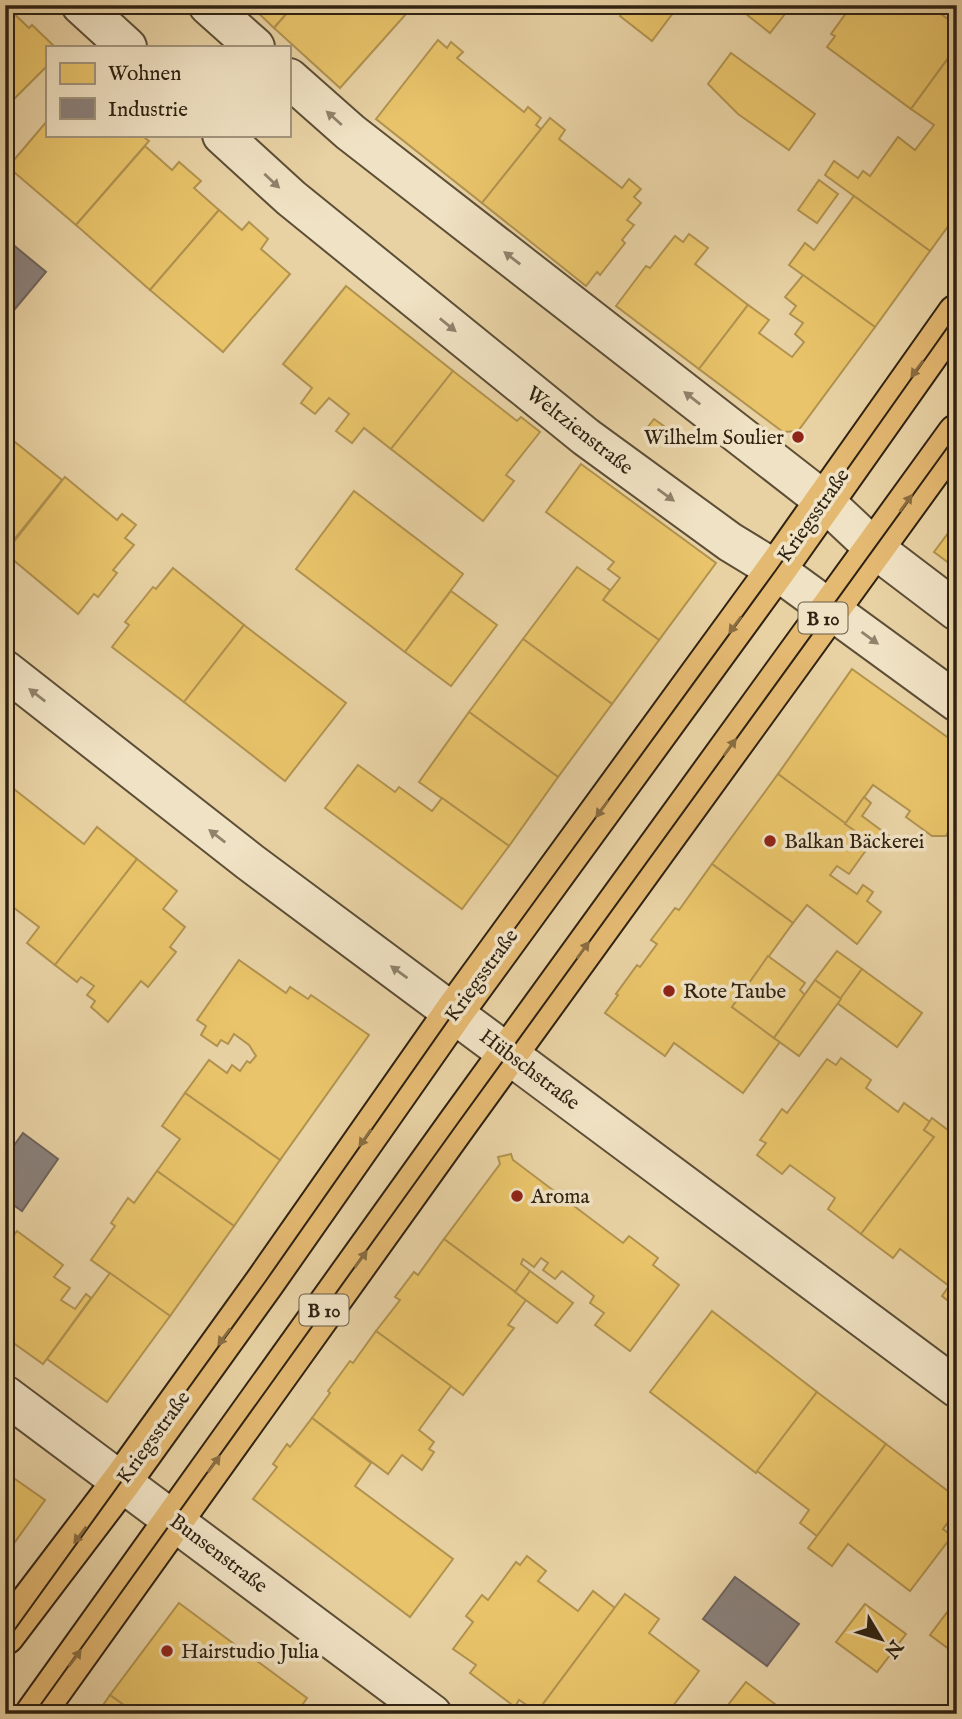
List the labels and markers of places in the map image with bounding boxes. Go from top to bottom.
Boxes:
place label: Wilhelm Soulier [644,425,784,452]
marker: Wilhelm Soulier [790,429,806,445]
place label: Balkan Bäckerei [784,829,925,856]
marker: Balkan Bäckerei [762,833,778,849]
place label: Rote Taube [683,979,787,1006]
marker: Rote Taube [661,983,677,999]
place label: Aroma [530,1184,590,1211]
marker: Aroma [509,1188,525,1204]
place label: Hairstudio Julia [181,1639,320,1666]
marker: Hairstudio Julia [159,1643,175,1659]

